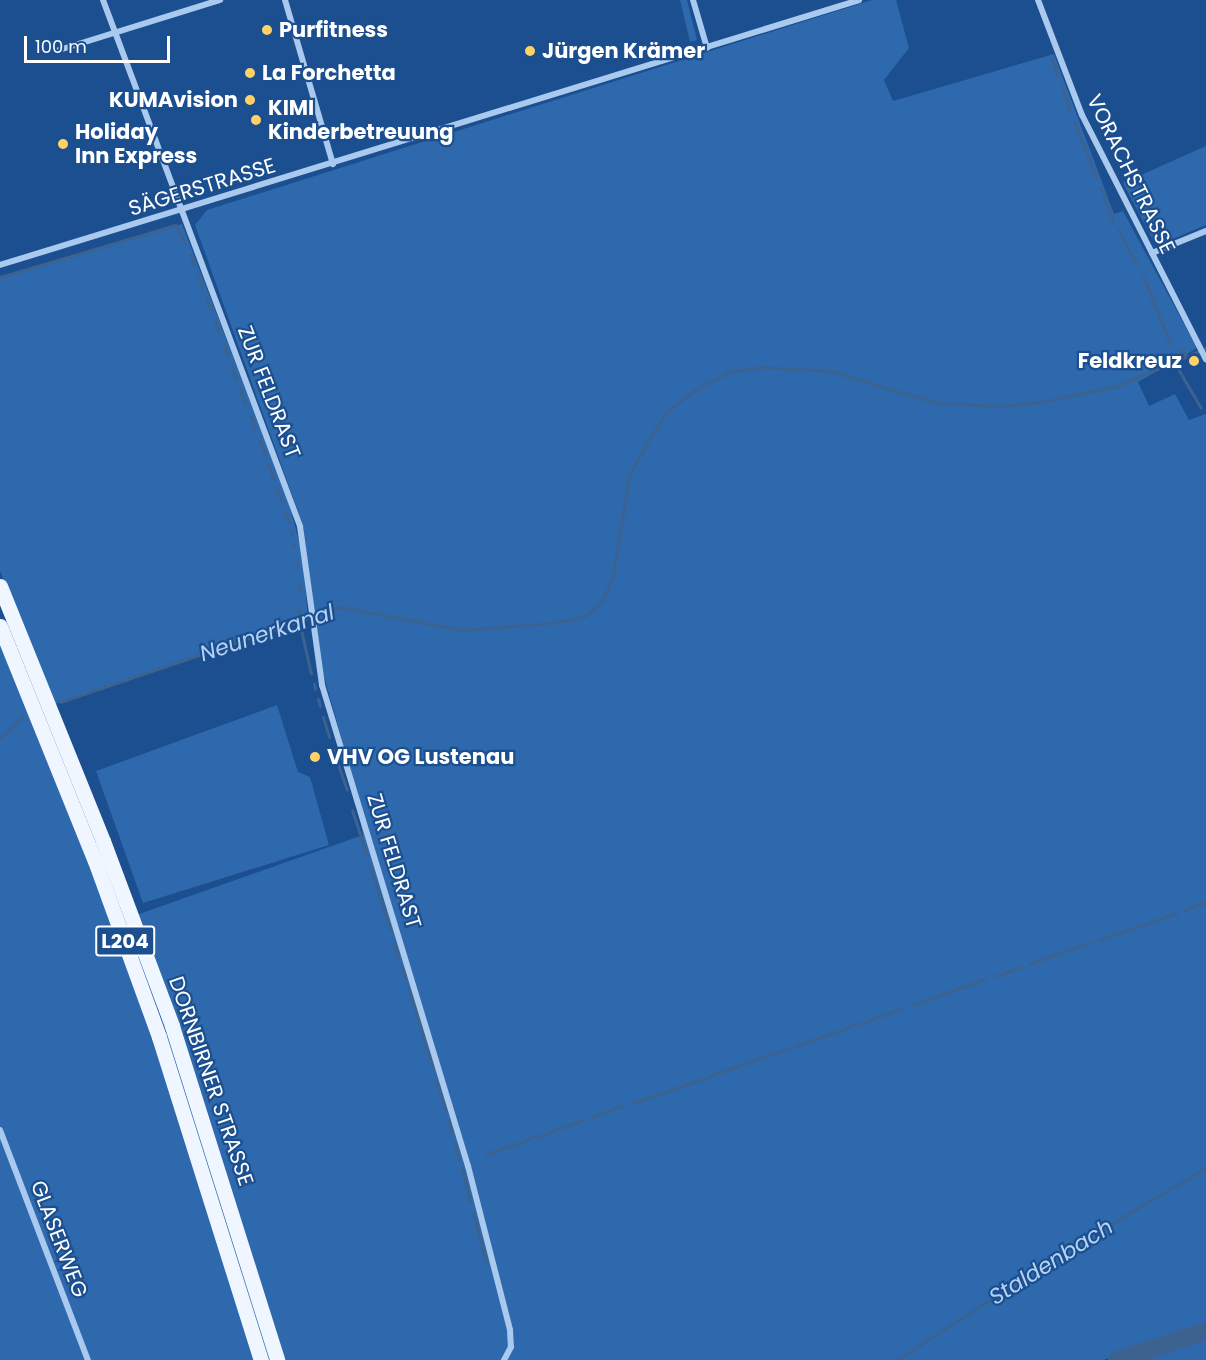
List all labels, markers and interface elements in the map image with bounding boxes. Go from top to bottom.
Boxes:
place label: Purfitness [279,17,388,43]
marker: Purfitness [260,23,274,37]
scale bar [27,24,172,62]
text: 100 m [35,34,87,59]
place label: Jürgen Krämer [542,38,705,64]
marker: Jürgen Krämer [523,44,537,58]
place label: La Forchetta [262,60,396,86]
marker: La Forchetta [243,66,257,80]
place label: KUMAvision [109,87,238,113]
street label: VORACHSTRASSE [1081,90,1181,258]
marker: KUMAvision [243,93,257,107]
place label: KIMI Kinderbetreuung [268,95,454,145]
marker: KIMI Kinderbetreuung [249,113,263,127]
place label: Holiday Inn Express [75,119,197,169]
marker: Holiday Inn Express [56,137,70,151]
street label: SÄGERSTRASSE [125,153,279,221]
street label: ZUR FELDRAST [232,322,306,462]
place label: Feldkreuz [1078,348,1182,374]
marker: Feldkreuz [1187,354,1201,368]
water label: Neunerkanal [197,599,337,667]
place label: VHV OG Lustenau [327,744,514,770]
marker: VHV OG Lustenau [308,750,322,764]
street label: ZUR FELDRAST [362,790,426,932]
road number: L204 [95,924,155,958]
street label: DORNBIRNER STRASSE [163,973,259,1189]
street label: GLASERWEG [25,1177,93,1301]
water label: Staldenbach [984,1213,1118,1311]

